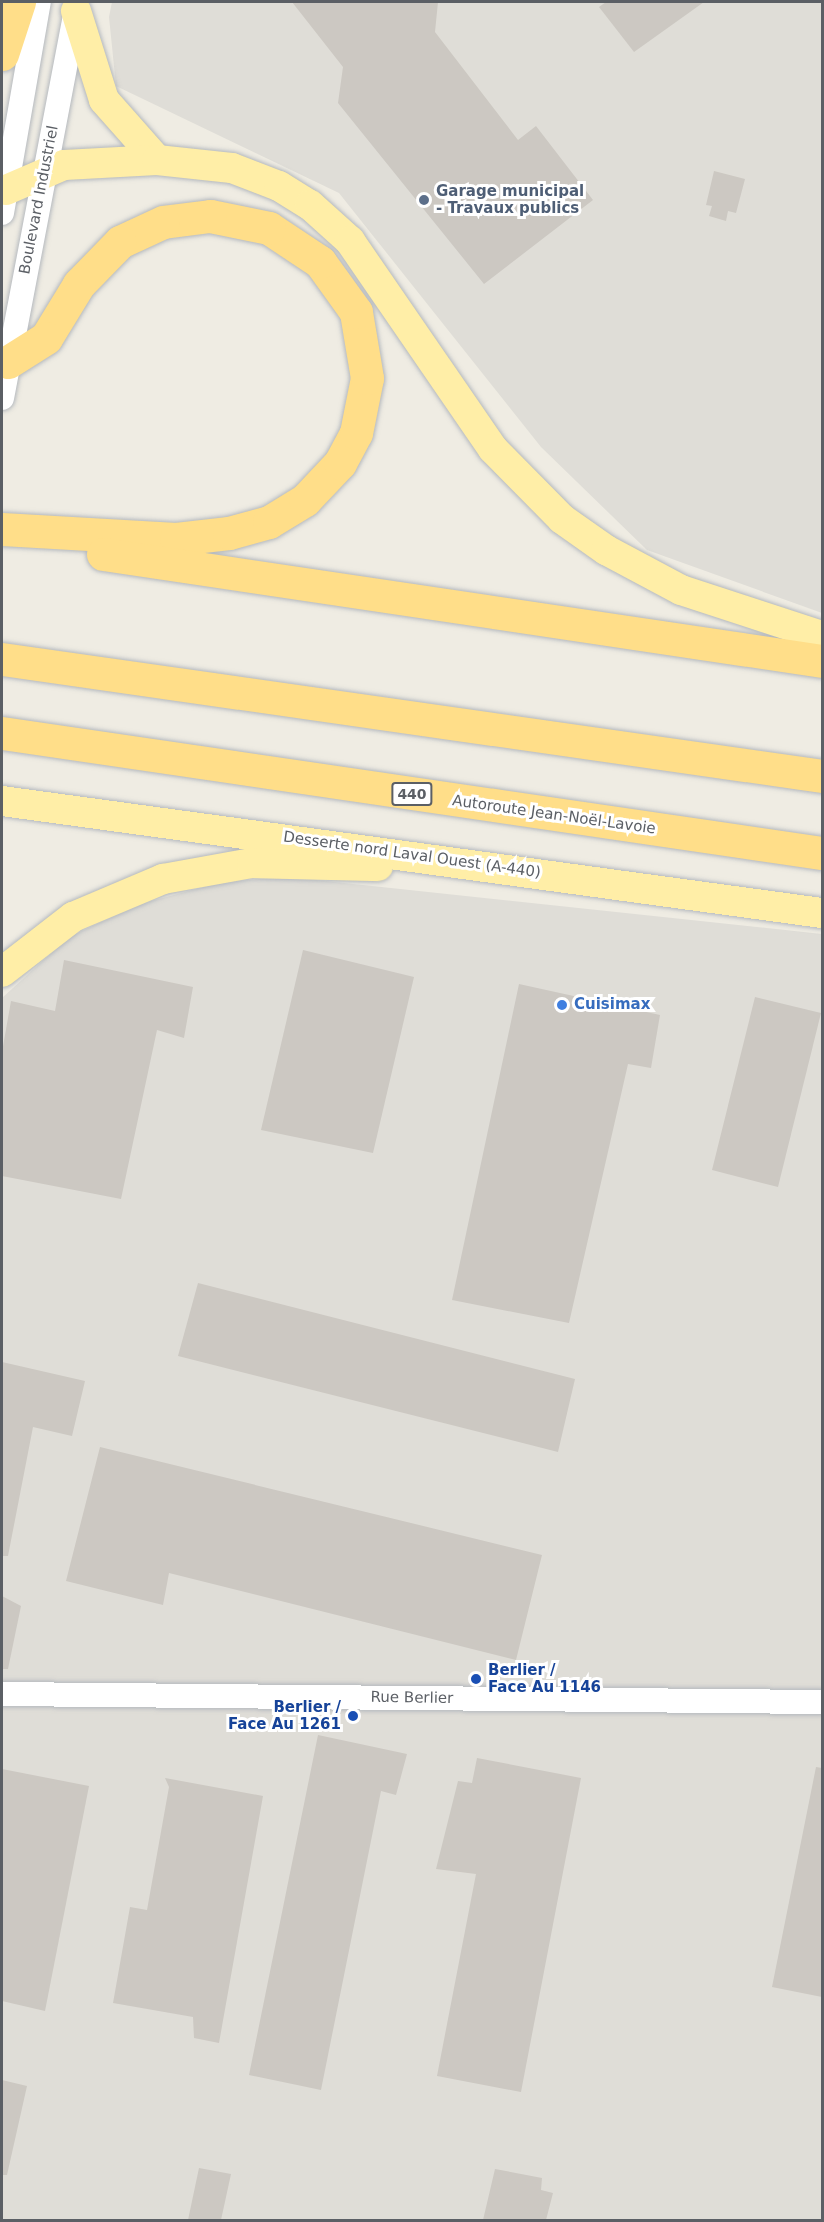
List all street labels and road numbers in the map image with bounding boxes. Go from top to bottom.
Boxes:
street label: Boulevard Industriel [16,124,62,276]
road number: 440 [391,783,433,805]
street label: Autoroute Jean-Noël-Lavoie [451,792,657,838]
street label: Desserte nord Laval Ouest (A-440) [282,828,542,882]
street label: Rue Berlier [371,1688,453,1708]

